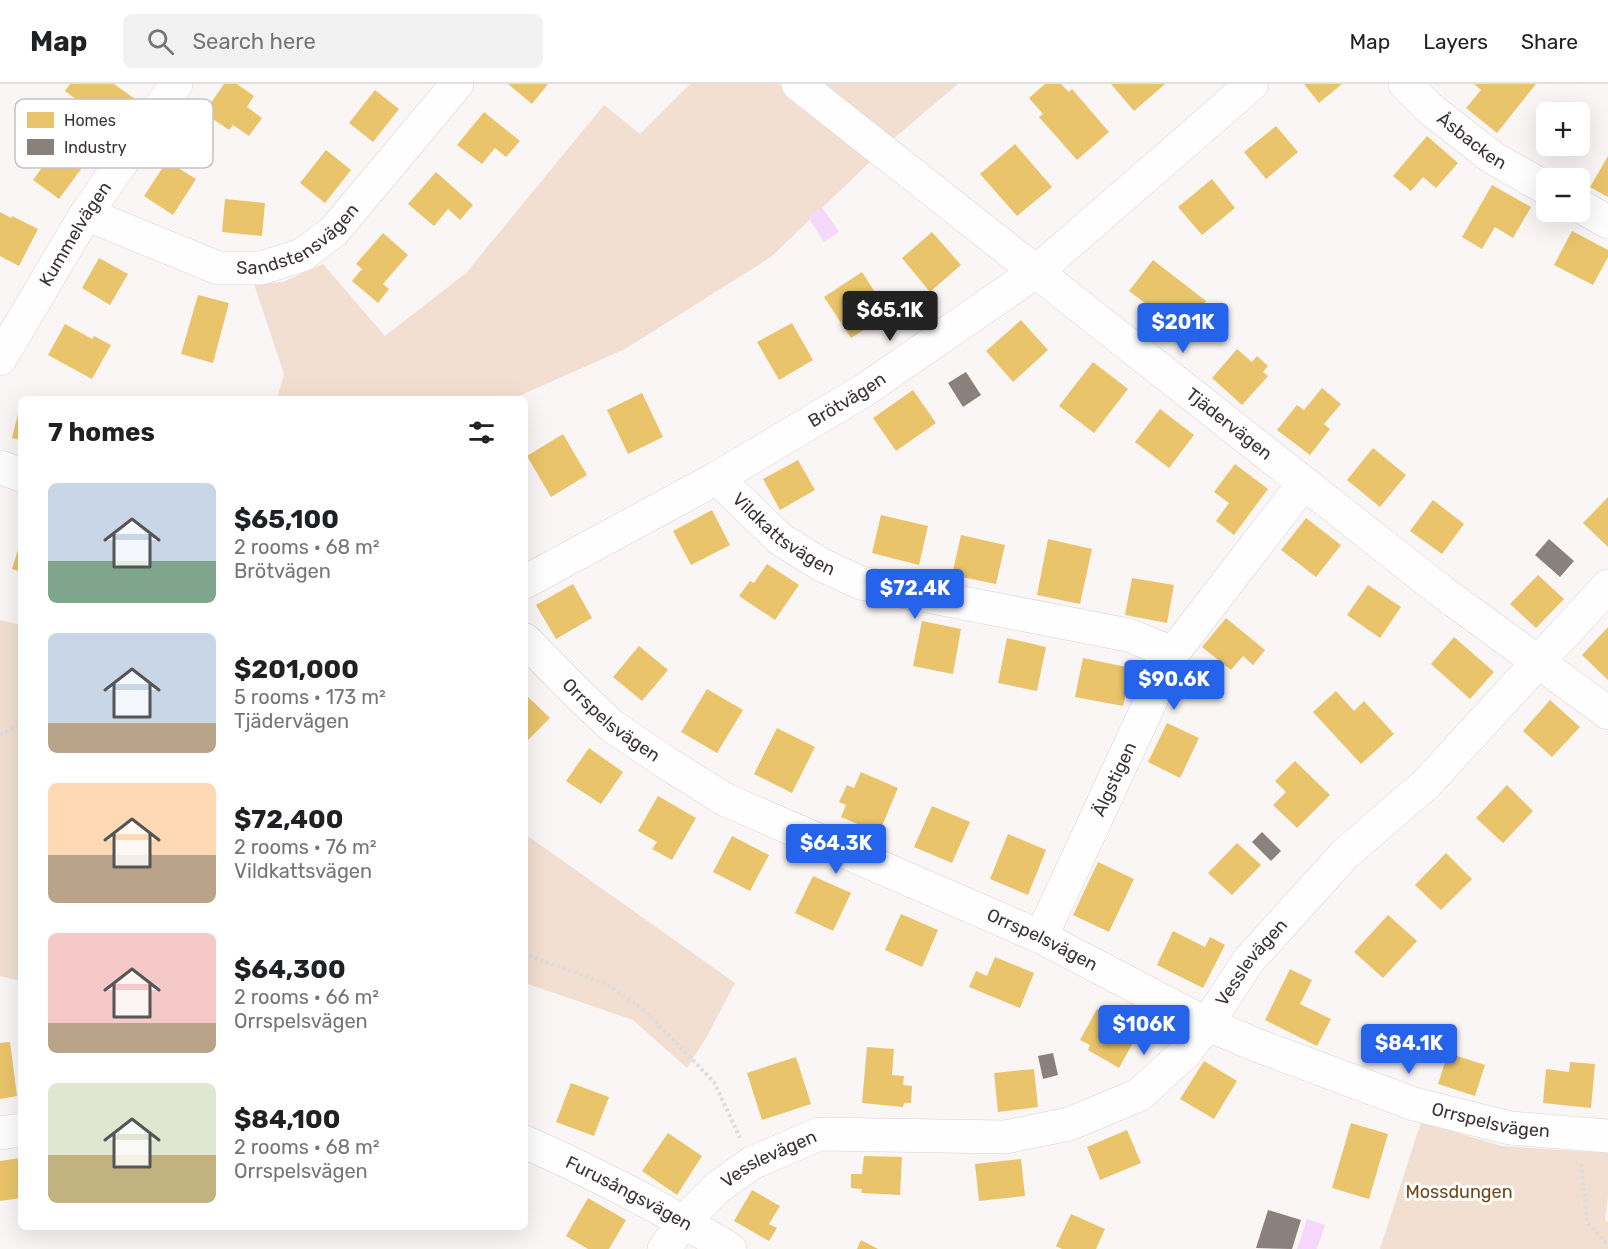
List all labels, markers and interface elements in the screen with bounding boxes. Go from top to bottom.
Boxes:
search box [123,14,543,68]
text: Map [30,25,87,58]
icon: search [144,25,177,58]
text: Search here [192,28,316,55]
text: Map [1349,29,1390,54]
text: Layers [1423,29,1488,54]
text: Share [1521,29,1578,54]
legend [15,99,213,168]
map controls [1536,102,1590,222]
button: + [1536,102,1590,156]
street label: Åsbacken [1433,107,1510,174]
text: Homes [64,111,116,130]
text: Industry [64,138,127,157]
button: − [1536,168,1590,222]
street label: Kummelvägen [35,177,116,290]
street label: Sandstensvägen [236,199,363,280]
pin: $65.1K [841,291,939,342]
text: $65.1K [857,298,923,322]
pin: $201K [1141,303,1225,354]
text: $201K [1151,310,1215,334]
street label: Brötvägen [804,368,890,432]
street label: Tjädervägen [1182,383,1277,465]
icon: filters [465,416,498,449]
text: 7 homes [48,417,155,448]
street label: Vildkattsvägen [728,488,839,580]
text: $65,100 [234,504,339,535]
icon: home [96,507,168,579]
text: 2 rooms · 68 m² [234,535,380,559]
text: Brötvägen [234,559,331,583]
pin: $72.4K [866,569,964,620]
text: $72.4K [880,576,950,600]
text: $201,000 [234,654,359,685]
icon: home [96,657,168,729]
pin: $90.6K [1125,660,1223,711]
text: $90.6K [1138,667,1210,691]
street label: Orrspelsvägen [558,674,664,766]
text: 5 rooms · 173 m² [234,685,386,709]
text: Tjädervägen [234,709,349,733]
street label: Älgstigen [1088,739,1141,820]
text: $72,400 [234,804,343,835]
icon: home [96,807,168,879]
pin: $64.3K [787,824,885,875]
text: $64.3K [800,831,872,855]
text: 2 rooms · 76 m² [234,835,377,859]
text: Vildkattsvägen [234,859,372,883]
street label: Orrspelsvägen [983,904,1101,976]
street label: Vesslevägen [1211,914,1292,1010]
text: $64,300 [234,954,346,985]
icon: home [96,957,168,1029]
text: 2 rooms · 66 m² [234,985,379,1009]
pin: $106K [1102,1005,1186,1056]
text: Orrspelsvägen [234,1009,368,1033]
text: $106K [1112,1012,1176,1036]
pin: $84.1K [1360,1024,1458,1075]
text: $84.1K [1375,1031,1443,1055]
street label: Orrspelsvägen [1429,1098,1551,1142]
text: $84,100 [234,1104,340,1135]
icon: home [96,1107,168,1179]
street label: Vesslevägen [717,1125,820,1192]
text: 2 rooms · 68 m² [234,1135,380,1159]
street label: Furusångsvägen [562,1151,696,1235]
text: Orrspelsvägen [234,1159,368,1183]
park label: Mossdungen [1405,1181,1513,1203]

